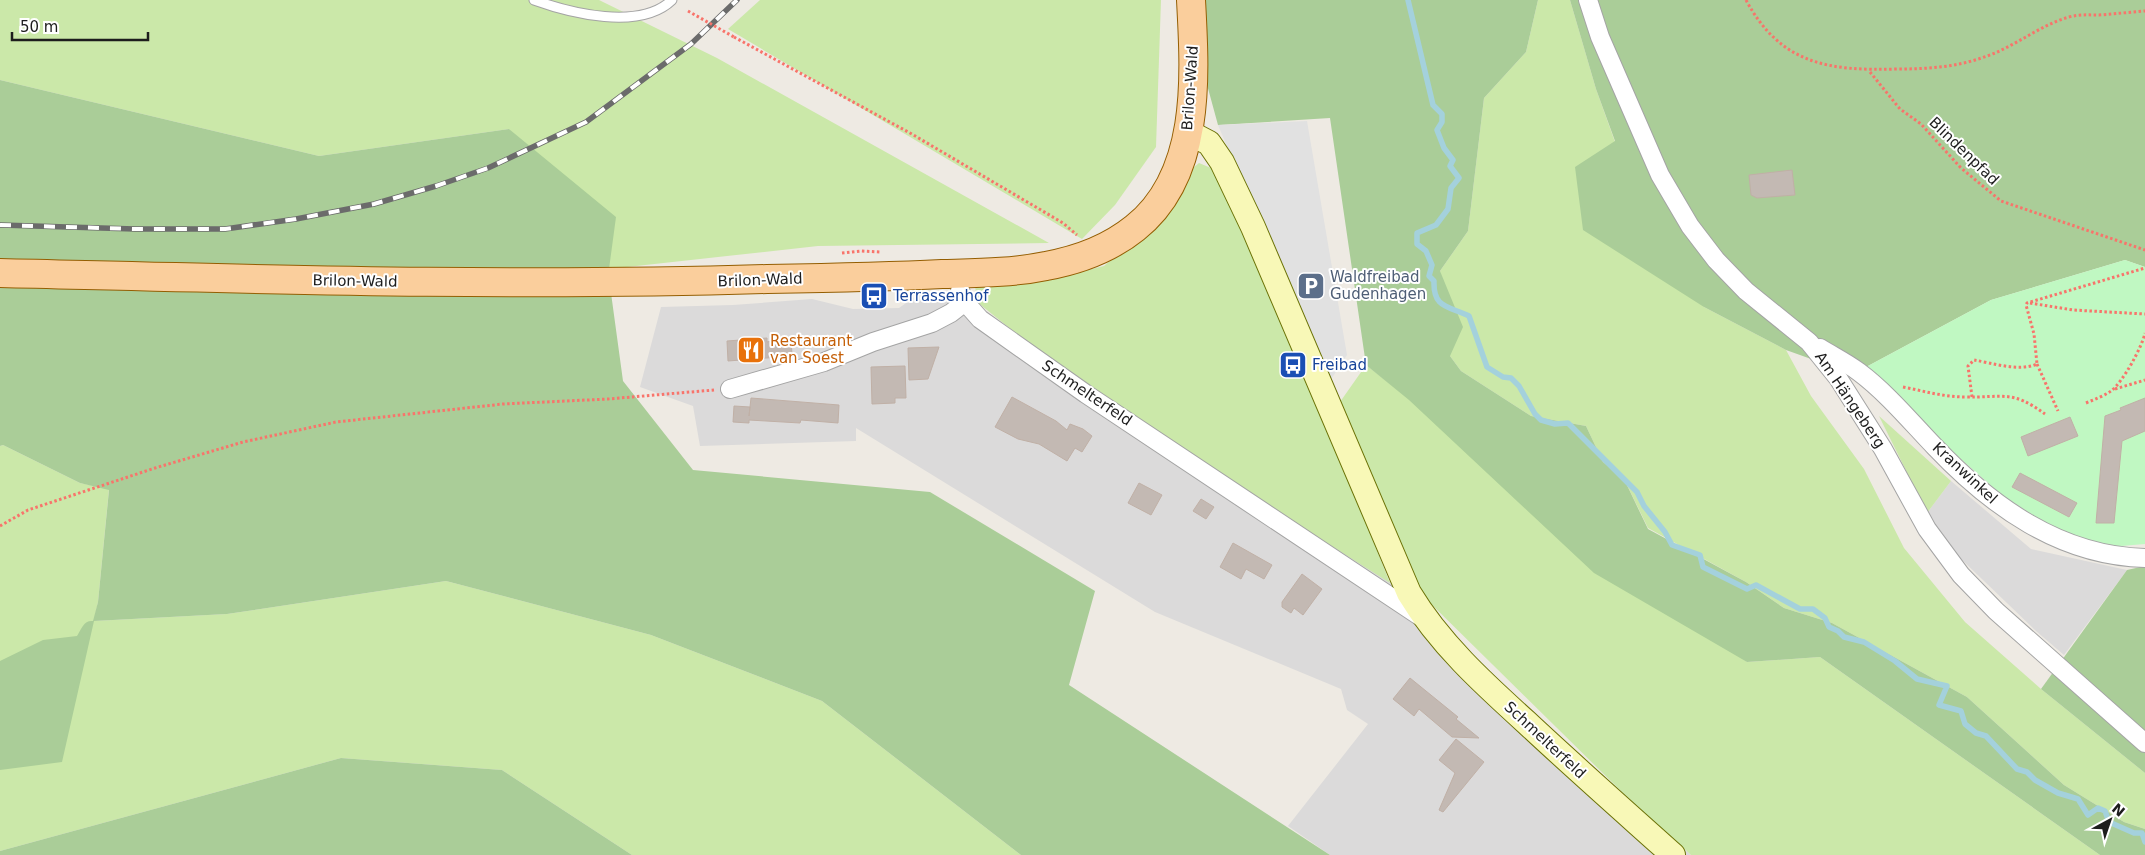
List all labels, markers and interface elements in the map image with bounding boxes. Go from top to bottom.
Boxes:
scale bar [12,10,149,42]
text: 50 m [20,18,58,36]
street label: Brilon-Wald [1178,45,1202,131]
street label: Blindenpfad [1925,113,2003,189]
place label: Waldfreibad Gudenhagen [1330,268,1426,303]
street label: Brilon-Wald [717,270,803,290]
street label: Brilon-Wald [312,271,398,291]
parking icon: Waldfreibad Gudenhagen [1296,271,1326,301]
bus stop icon: Terrassenhof [859,281,889,311]
place label: Terrassenhof [892,287,989,305]
place label: Restaurant van Soest [770,332,852,367]
restaurant icon: Restaurant van Soest [736,335,766,365]
street label: Am Hängeberg [1811,348,1889,452]
bus stop icon: Freibad [1278,350,1308,380]
street label: Schmelterfeld [1039,356,1135,430]
place label: Freibad [1312,356,1367,374]
street label: Kranwinkel [1929,438,2001,508]
street label: Schmelterfeld [1501,698,1589,782]
north arrow [2085,795,2135,845]
text: N [2109,800,2128,820]

